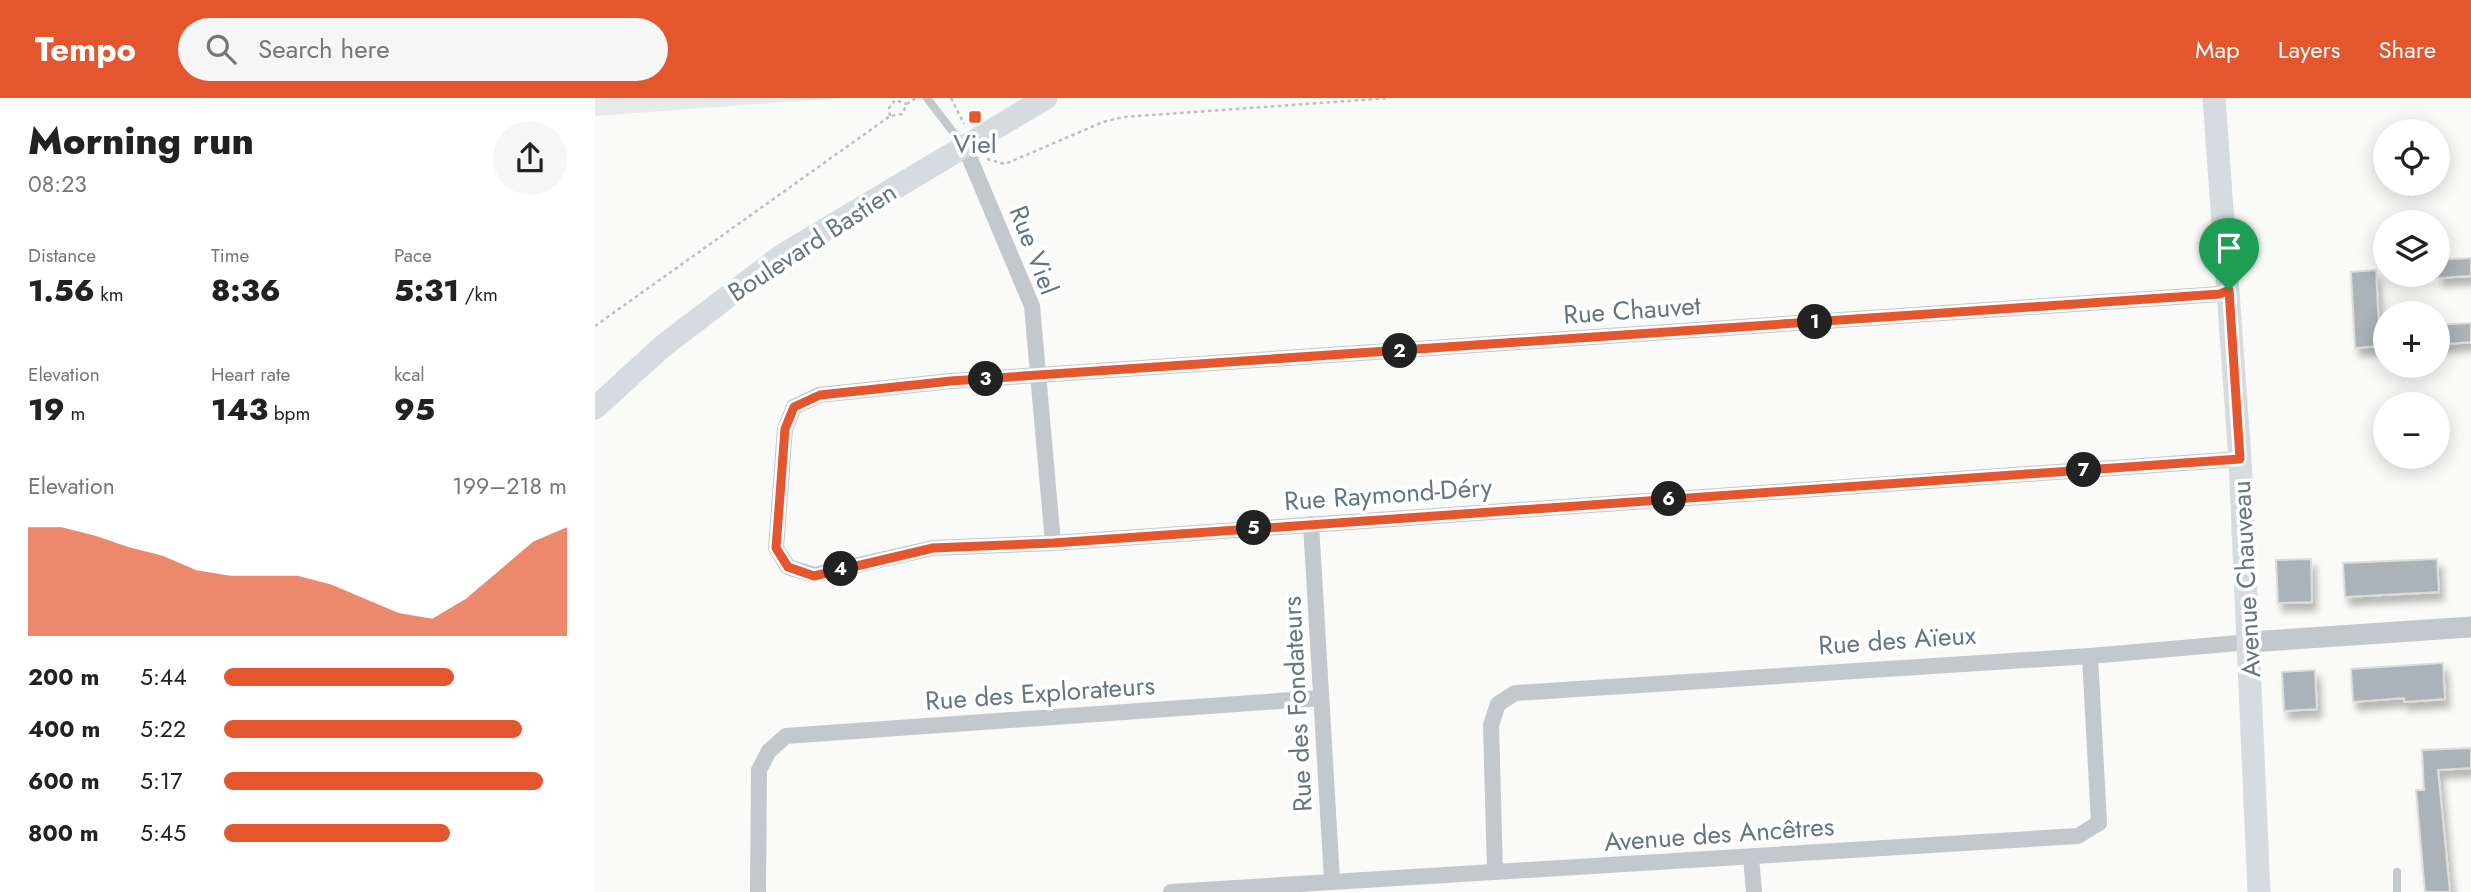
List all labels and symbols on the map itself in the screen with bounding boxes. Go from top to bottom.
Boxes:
marker: Viel [967,109,983,125]
place label: Viel [953,125,997,163]
street label: Boulevard Bastien [720,173,904,311]
street label: Rue Viel [1000,200,1068,300]
pin [2199,218,2259,290]
street label: Rue Chauvet [1562,286,1703,334]
pin: 1 [1797,304,1833,340]
pin: 2 [1383,334,1417,368]
pin: 3 [969,362,1003,396]
pin: 7 [2067,452,2101,488]
street label: Rue Raymond-Déry [1283,468,1494,520]
street label: Avenue Chauveau [2222,480,2270,678]
pin: 6 [1651,482,1687,516]
pin: 5 [1237,510,1271,546]
pin: 4 [824,552,859,587]
street label: Rue des Fondateurs [1272,595,1322,813]
street label: Rue des Aïeux [1817,616,1977,664]
street label: Rue des Explorateurs [924,666,1156,720]
street label: Avenue des Ancêtres [1603,807,1835,861]

